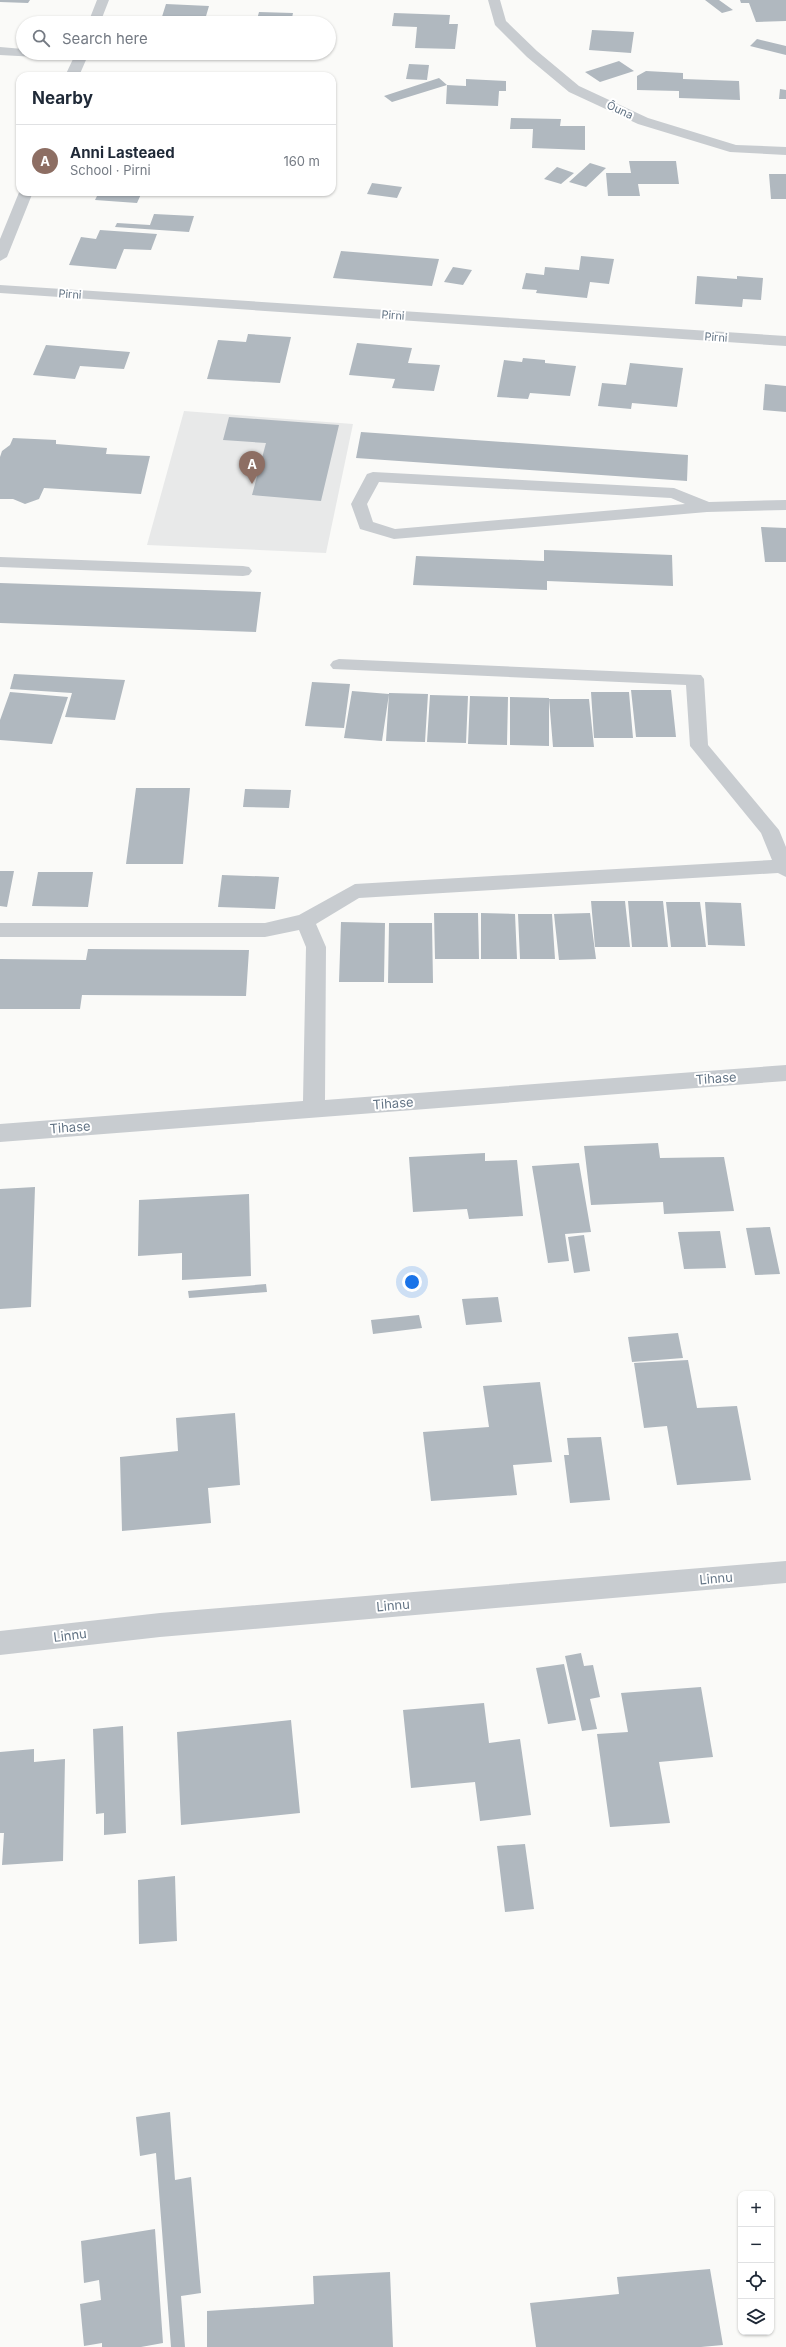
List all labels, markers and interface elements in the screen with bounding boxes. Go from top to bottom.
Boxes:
search box [16,16,336,60]
icon: search [30,27,52,49]
text: Search here [62,29,148,48]
text: Nearby [32,88,93,108]
street label: Õuna [605,98,635,122]
text: Anni Lasteaed [70,143,175,162]
text: A [40,153,50,169]
text: 160 m [283,153,320,169]
text: School · Pirni [70,162,151,178]
street label: Pirni [58,286,82,302]
street label: Pirni [381,307,405,323]
street label: Pirni [704,329,728,345]
pin: A [239,451,265,484]
street label: Tihase [695,1069,737,1087]
street label: Tihase [372,1094,414,1112]
street label: Tihase [49,1118,91,1136]
your location [402,1272,422,1292]
street label: Linnu [699,1569,733,1587]
street label: Linnu [376,1596,410,1614]
street label: Linnu [52,1625,88,1645]
map controls [738,2191,774,2335]
button: + [738,2191,774,2227]
button: − [738,2227,774,2263]
button: locate [738,2263,774,2299]
button: layers [738,2299,774,2335]

